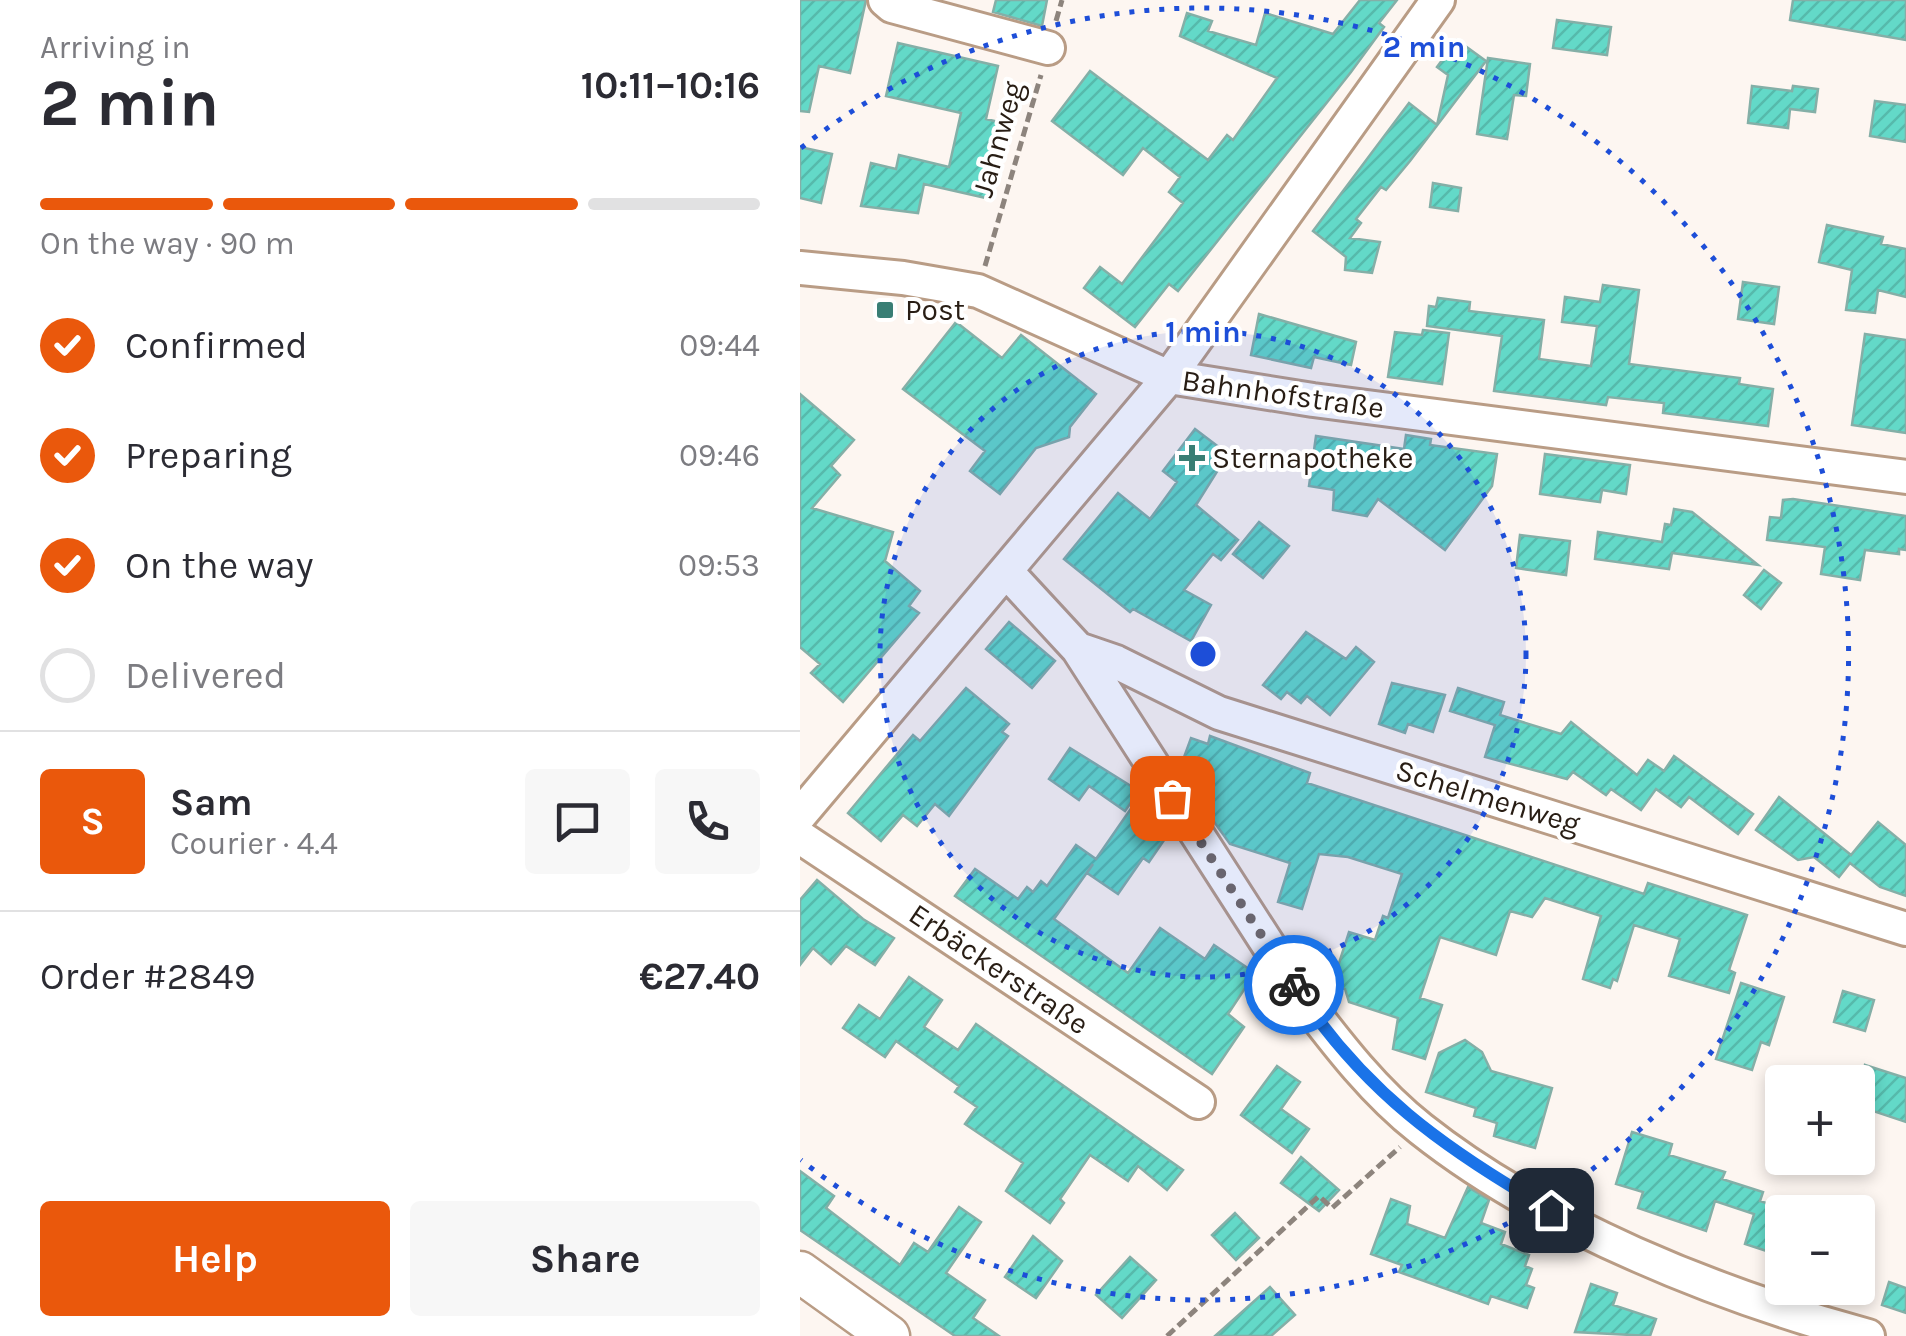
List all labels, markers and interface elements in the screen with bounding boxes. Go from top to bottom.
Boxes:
text: Arriving in [40,29,191,66]
text: 2 min [1383,29,1465,65]
text: 10:11–10:16 [581,63,760,108]
text: 2 min [40,65,219,141]
street label: Jahnweg [964,77,1032,201]
text: On the way · 90 m [40,225,295,262]
place label: Post [905,292,965,328]
marker: Post [874,299,896,321]
text: 1 min [1165,314,1241,350]
icon: check [40,318,95,373]
text: Confirmed [125,323,308,368]
text: 09:44 [679,327,760,364]
street label: Bahnhofstraße [1180,362,1386,426]
icon: check [40,428,95,483]
text: Preparing [125,433,292,478]
text: 09:46 [679,437,760,474]
place label: Sternapotheke [1212,440,1413,476]
marker: Sternapotheke [1181,447,1203,469]
icon: check [40,538,95,593]
text: On the way [125,543,313,588]
text: 09:53 [678,547,760,584]
centre of rings [1185,636,1221,672]
text: Delivered [125,653,286,698]
street label: Schelmenweg [1391,752,1585,842]
pin [1130,756,1215,841]
button: chat [525,769,630,874]
button: phone [655,769,760,874]
icon: bag [1145,771,1200,826]
text: Sam [170,780,253,825]
text: S [80,799,105,844]
text: Courier · 4.4 [170,825,338,862]
street label: Erbäckerstraße [902,896,1096,1042]
courier [1244,935,1344,1035]
text: Order #2849 [40,954,255,999]
text: €27.40 [639,954,760,999]
icon: bike [1267,958,1322,1013]
map controls [1765,1065,1875,1305]
button: + [1765,1065,1875,1175]
pin [1509,1168,1594,1253]
icon: home [1524,1183,1579,1238]
button: − [1765,1195,1875,1305]
button: Help [40,1201,390,1316]
button: Share [410,1201,760,1316]

